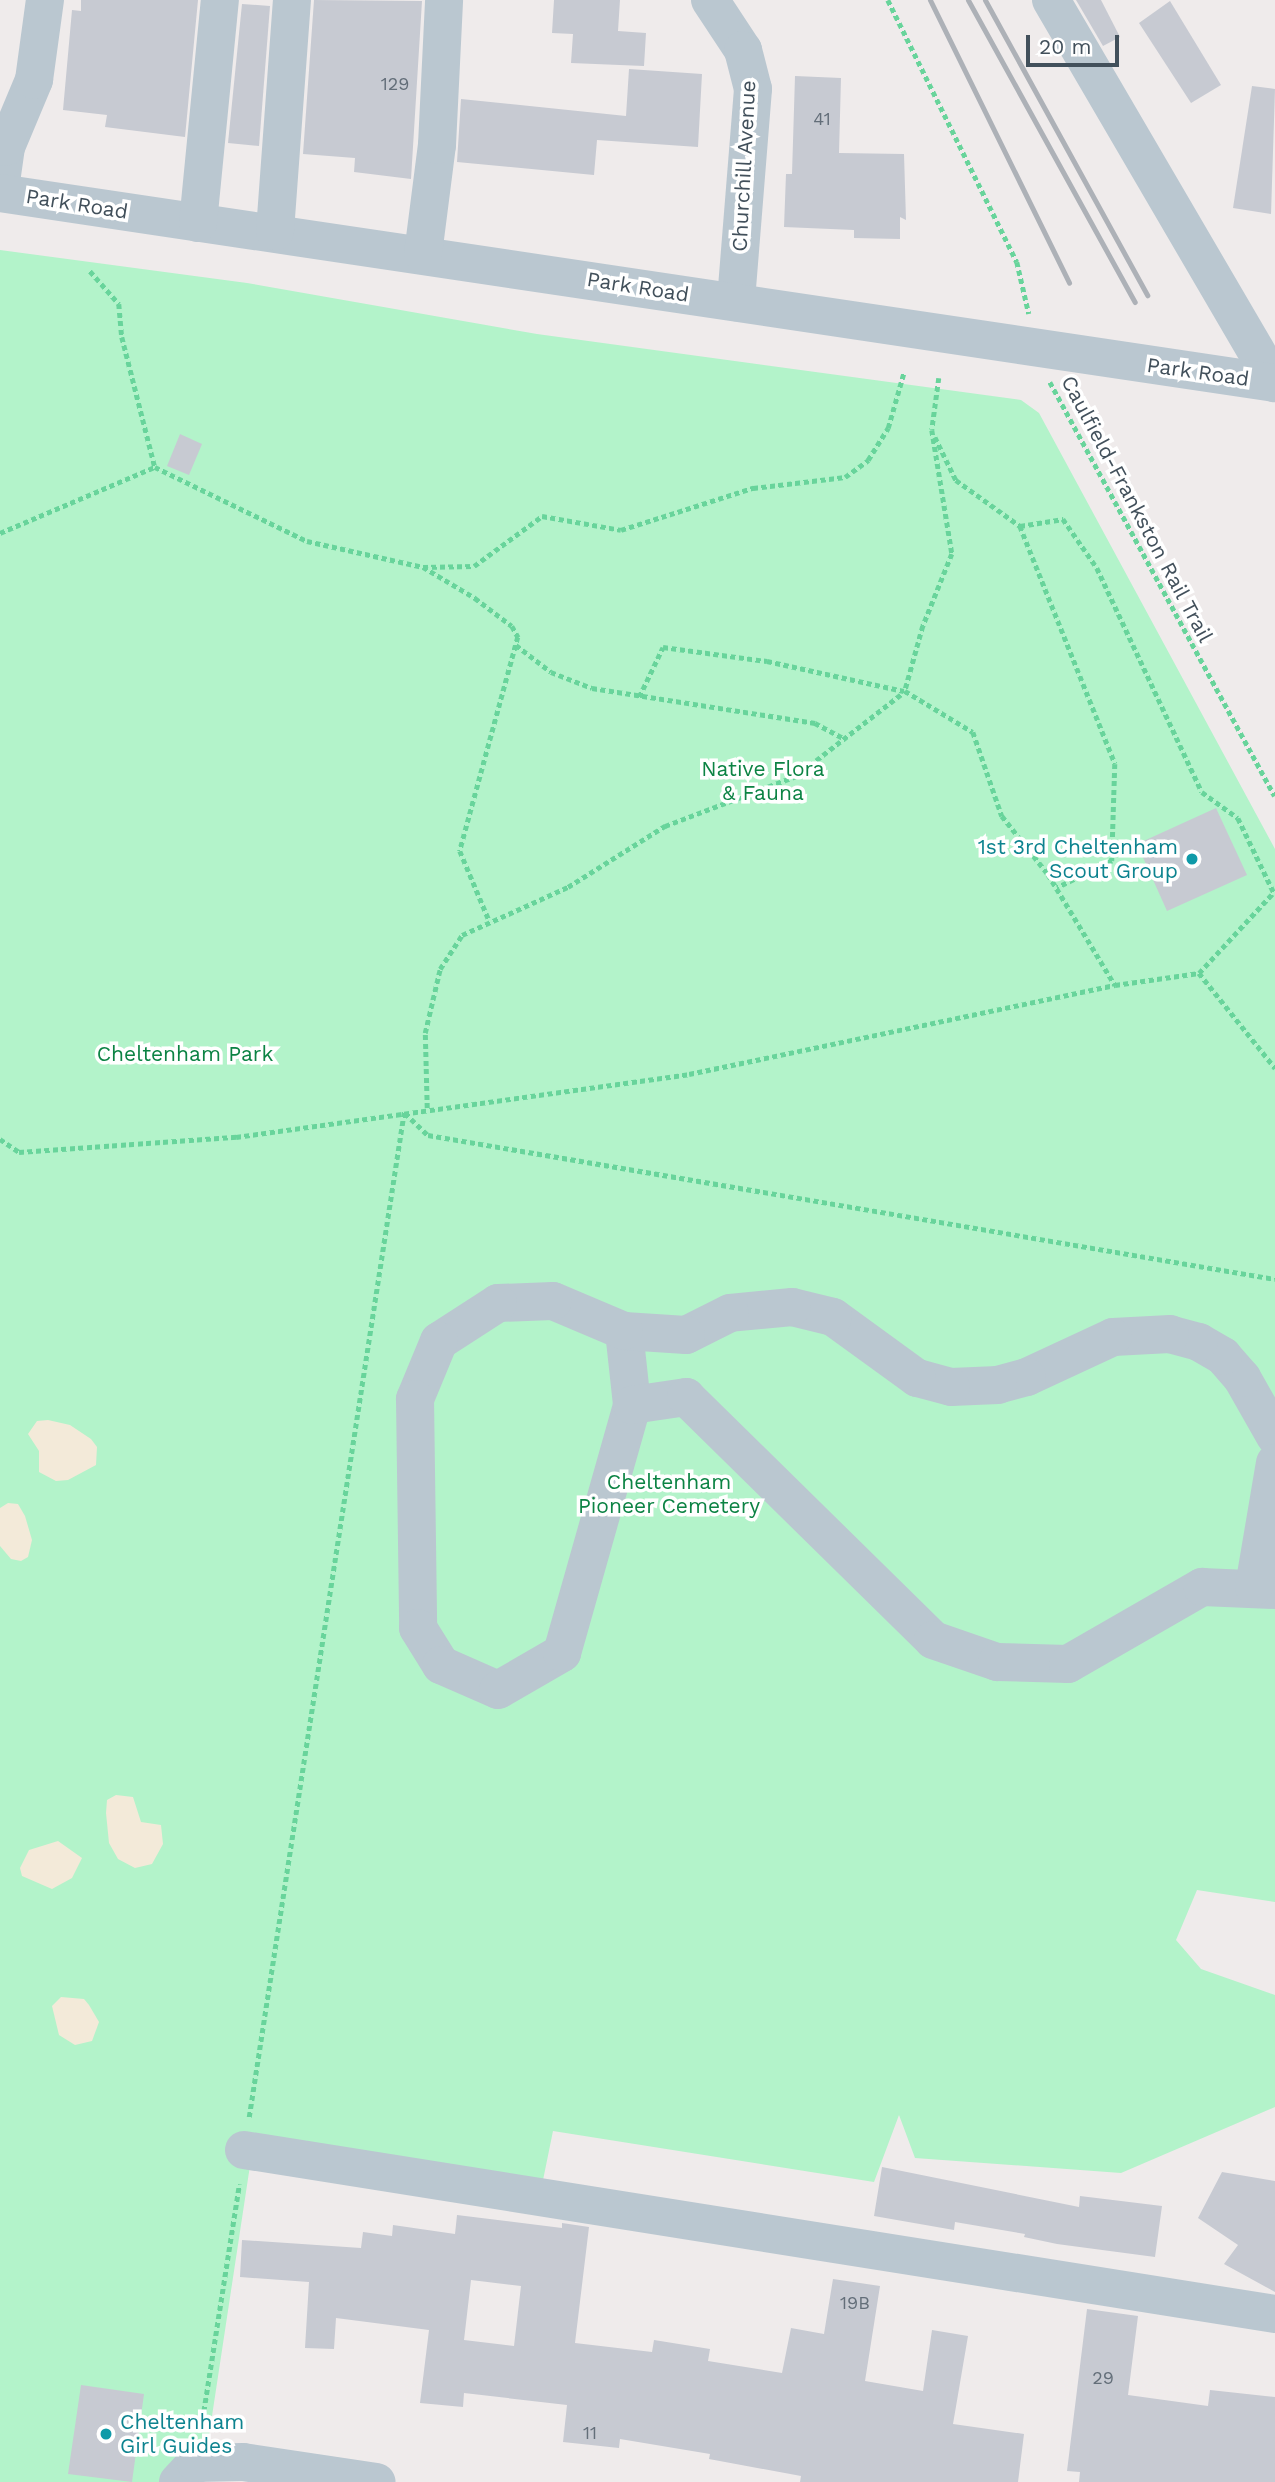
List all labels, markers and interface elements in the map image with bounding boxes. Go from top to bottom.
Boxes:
scale bar [1030,21,1123,65]
text: 20 m [1039,34,1091,59]
house number: 129 [381,73,409,95]
street label: Churchill Avenue [727,79,761,253]
house number: 41 [813,108,831,130]
street label: Park Road [24,183,130,225]
street label: Park Road [585,266,691,308]
street label: Park Road [1145,352,1251,392]
street label: Caulfield-Frankston Rail Trail [1056,371,1218,647]
park label: Native Flora & Fauna [701,756,825,806]
place label: 1st 3rd Cheltenham Scout Group [978,834,1178,884]
marker: 1st 3rd Cheltenham Scout Group [1184,851,1200,867]
park label: Cheltenham Park [97,1041,273,1067]
park label: Cheltenham Pioneer Cemetery [578,1469,760,1519]
house number: 19B [840,2292,870,2314]
house number: 29 [1092,2367,1114,2389]
place label: Cheltenham Girl Guides [120,2409,244,2459]
house number: 11 [583,2422,597,2444]
marker: Cheltenham Girl Guides [98,2426,114,2442]

